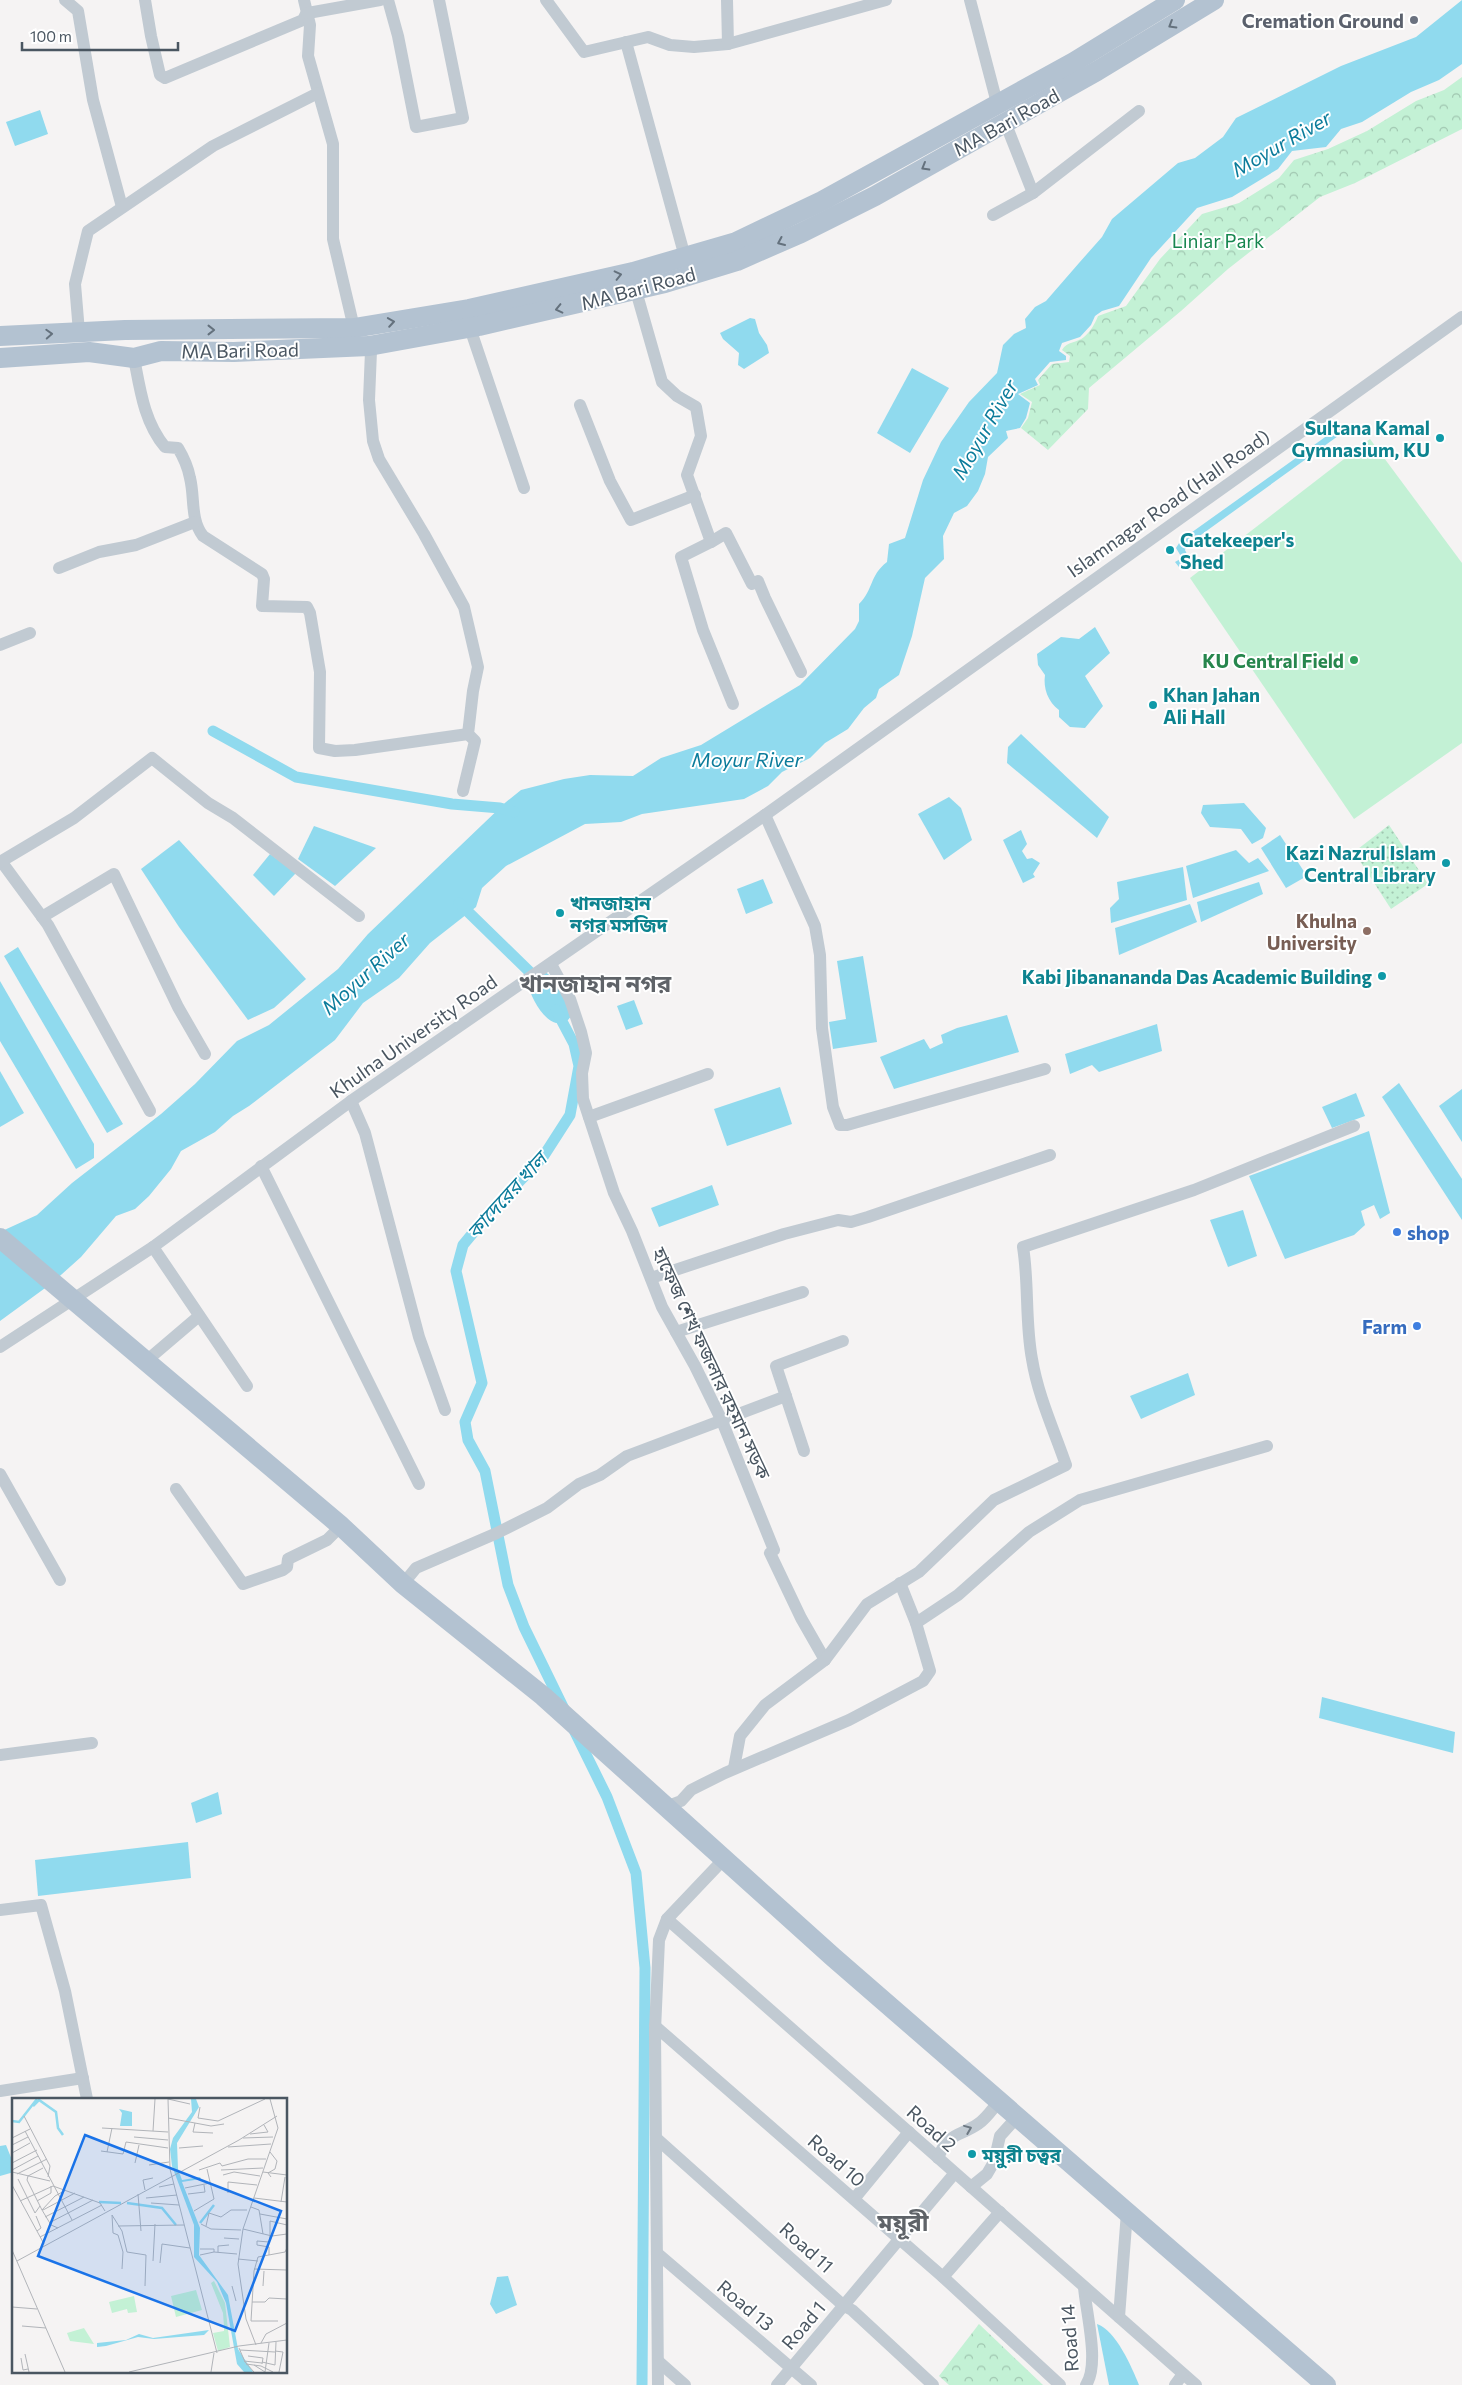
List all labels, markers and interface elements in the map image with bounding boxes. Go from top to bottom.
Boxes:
place label: Cremation Ground [1242,9,1404,32]
marker: Cremation Ground [1408,14,1420,26]
one-way arrow [1169,19,1178,29]
scale bar [22,20,179,52]
text: 100 m [30,27,72,45]
street label: MA Bari Road [949,83,1063,161]
water label: Moyur River [1227,104,1336,181]
one-way arrow [921,161,930,171]
park label: Liniar Park [1172,229,1264,252]
one-way arrow [777,235,786,246]
street label: MA Bari Road [578,262,698,314]
one-way arrow [614,271,623,281]
one-way arrow [554,303,563,314]
one-way arrow [386,317,395,327]
one-way arrow [208,325,215,335]
one-way arrow [45,329,53,340]
street label: MA Bari Road [181,337,299,363]
water label: Moyur River [946,374,1023,483]
place label: Sultana Kamal Gymnasium, KU [1292,416,1430,461]
street label: Islamnagar Road (Hall Road) [1062,424,1274,582]
marker: Sultana Kamal Gymnasium, KU [1434,432,1446,444]
place label: Gatekeeper's Shed [1180,528,1295,573]
marker: Gatekeeper's Shed [1164,544,1176,556]
place label: KU Central Field [1202,649,1344,672]
marker: KU Central Field [1348,654,1360,666]
place label: Khan Jahan Ali Hall [1163,683,1260,728]
marker: Khan Jahan Ali Hall [1147,699,1159,711]
water label: Moyur River [692,747,803,771]
place label: Kazi Nazrul Islam Central Library [1286,841,1437,886]
marker: Kazi Nazrul Islam Central Library [1440,857,1452,869]
place label: খানজাহান নগর মসজিদ [569,891,668,936]
marker: খানজাহান নগর মসজিদ [554,907,566,919]
place label: Khulna University [1267,909,1358,954]
marker: Khulna University [1361,925,1373,937]
water label: Moyur River [316,926,415,1019]
place label: Kabi Jibanananda Das Academic Building [1022,965,1373,988]
district label: খানজাহান নগর [519,968,672,997]
street label: Khulna University Road [325,969,501,1103]
marker: Kabi Jibanananda Das Academic Building [1376,970,1388,982]
water label: কাদেরের খাল [461,1144,553,1243]
place label: shop [1407,1221,1449,1244]
marker: shop [1391,1226,1403,1238]
street label: হাফেজ শেখ ফজলার রহমান সড়ক [648,1243,776,1483]
place label: Farm [1362,1315,1407,1338]
marker: Farm [1411,1320,1423,1332]
inset map [12,2098,288,2372]
street label: Road 2 [903,2100,961,2156]
one-way arrow [963,2125,972,2135]
street label: Road 10 [804,2129,870,2191]
place label: ময়ুরী চত্বর [981,2143,1061,2169]
marker: ময়ুরী চত্বর [966,2148,978,2160]
district label: ময়ূরী [877,2207,930,2240]
street label: Road 11 [775,2217,839,2277]
street label: Road 13 [713,2275,779,2335]
street label: Road 1 [776,2296,830,2354]
street label: Road 14 [1055,2304,1083,2372]

